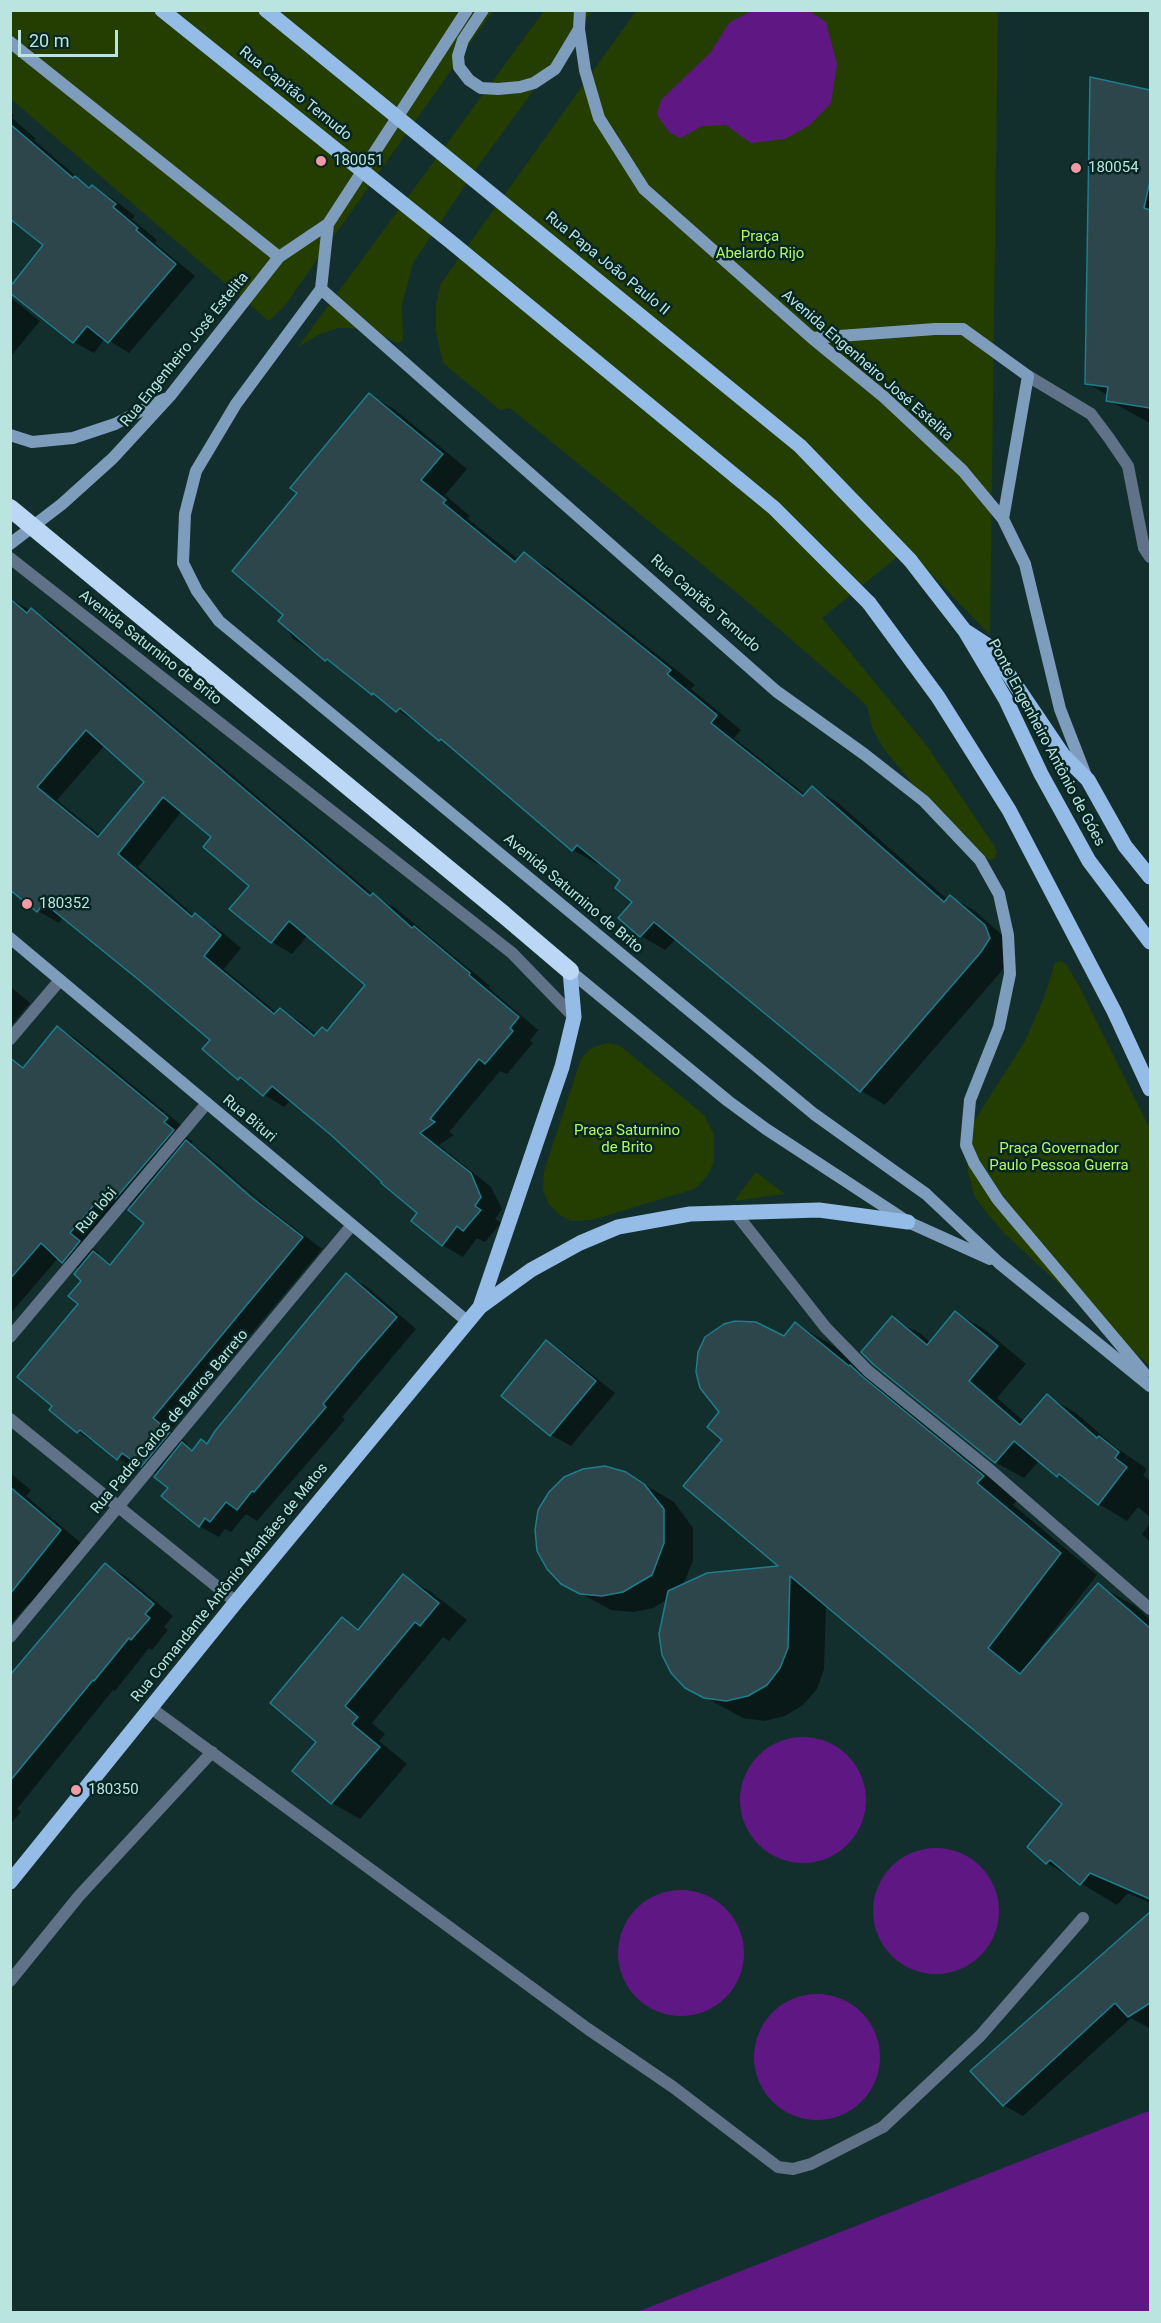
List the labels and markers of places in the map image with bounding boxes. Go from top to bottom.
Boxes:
place label: 180051 [333,152,384,170]
marker: 180051 [314,154,328,168]
place label: 180054 [1088,159,1139,177]
marker: 180054 [1069,161,1083,175]
place label: 180352 [39,895,90,913]
marker: 180352 [20,897,34,911]
place label: 180350 [88,1781,139,1799]
marker: 180350 [69,1783,83,1797]

